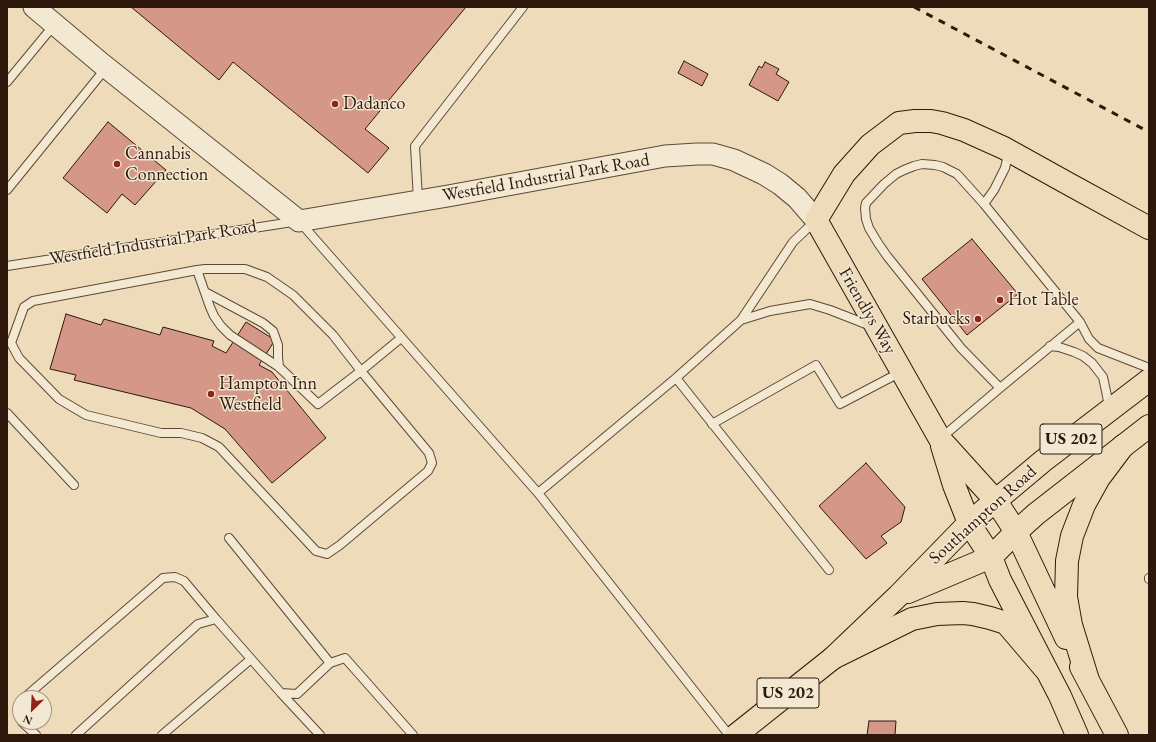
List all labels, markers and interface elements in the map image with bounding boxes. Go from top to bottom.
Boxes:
place label: Dadanco [343,93,405,115]
marker: Dadanco [330,99,340,109]
place label: Cannabis Connection [125,143,208,186]
street label: Westfield Industrial Park Road [441,149,651,207]
marker: Cannabis Connection [112,159,122,169]
street label: Westfield Industrial Park Road [48,216,258,270]
street label: Friendlys Way [834,264,900,358]
place label: Hot Table [1008,289,1078,311]
marker: Hot Table [995,295,1005,305]
place label: Starbucks [902,308,970,330]
marker: Starbucks [973,314,983,324]
place label: Hampton Inn Westfield [219,373,317,416]
marker: Hampton Inn Westfield [206,389,216,399]
road number: US 202 [1040,424,1102,454]
street label: Southampton Road [925,461,1041,569]
road number: US 202 [757,678,819,708]
north arrow [12,690,52,730]
text: N [21,712,34,728]

